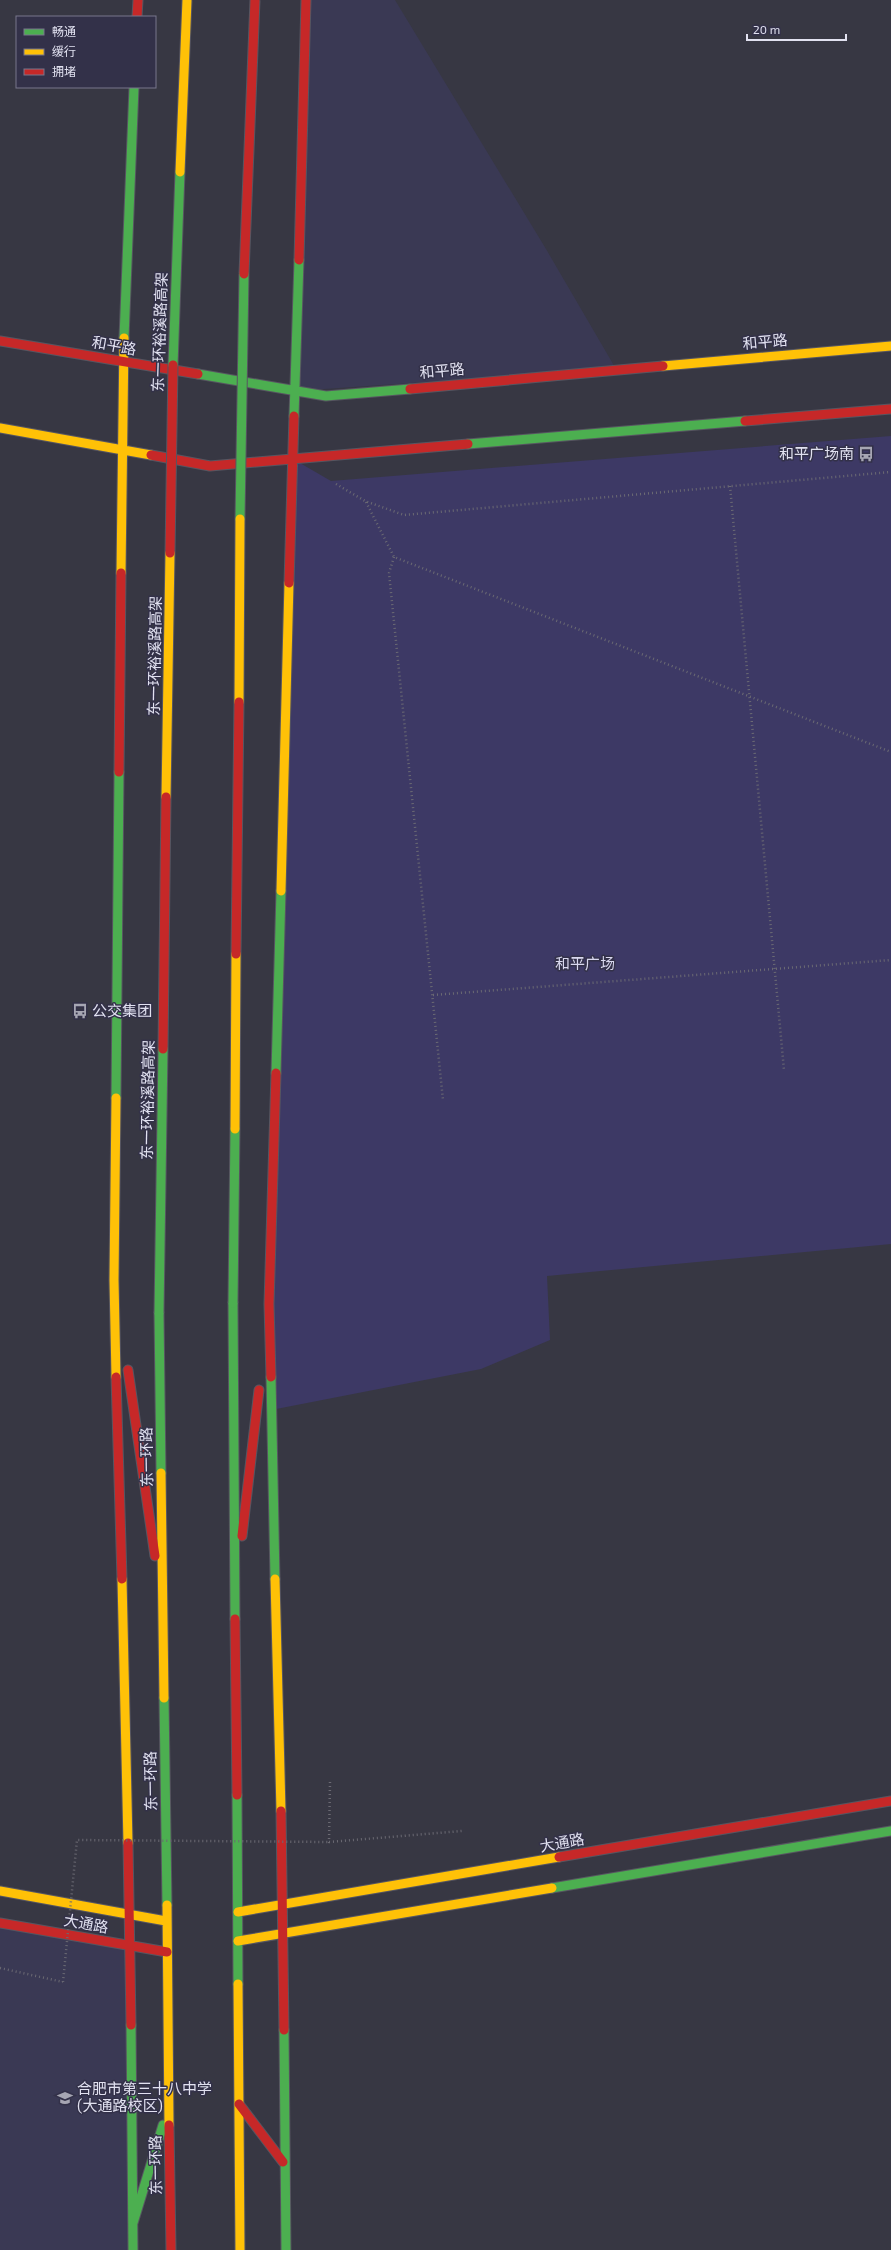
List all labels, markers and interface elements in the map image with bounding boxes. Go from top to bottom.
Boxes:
legend [16,16,156,88]
scale bar [747,16,846,42]
text: 20 m [753,22,780,36]
text: 畅通 [52,24,76,38]
text: 缓行 [52,44,76,58]
text: 拥堵 [52,64,76,78]
street label: 东一环裕溪路高架 [148,272,170,392]
street label: 和平路 [742,330,788,352]
street label: 和平路 [90,332,138,358]
street label: 和平路 [419,359,465,381]
place label: 和平广场南 [779,444,854,462]
bus stop icon: 和平广场南 [857,445,875,463]
street label: 东一环裕溪路高架 [144,596,164,716]
park label: 和平广场 [555,954,615,972]
place label: 公交集团 [92,1001,152,1019]
bus stop icon: 公交集团 [71,1002,89,1020]
street label: 东一环裕溪路高架 [137,1040,157,1160]
street label: 东一环路 [136,1427,156,1487]
street label: 东一环路 [140,1751,160,1811]
street label: 大通路 [538,1829,586,1855]
street label: 大通路 [62,1910,110,1936]
place label: 合肥市第三十八中学 (大通路校区) [77,2079,212,2114]
school or university icon: 合肥市第三十八中学 (大通路校区) [56,2089,74,2107]
street label: 东一环路 [145,2135,165,2195]

